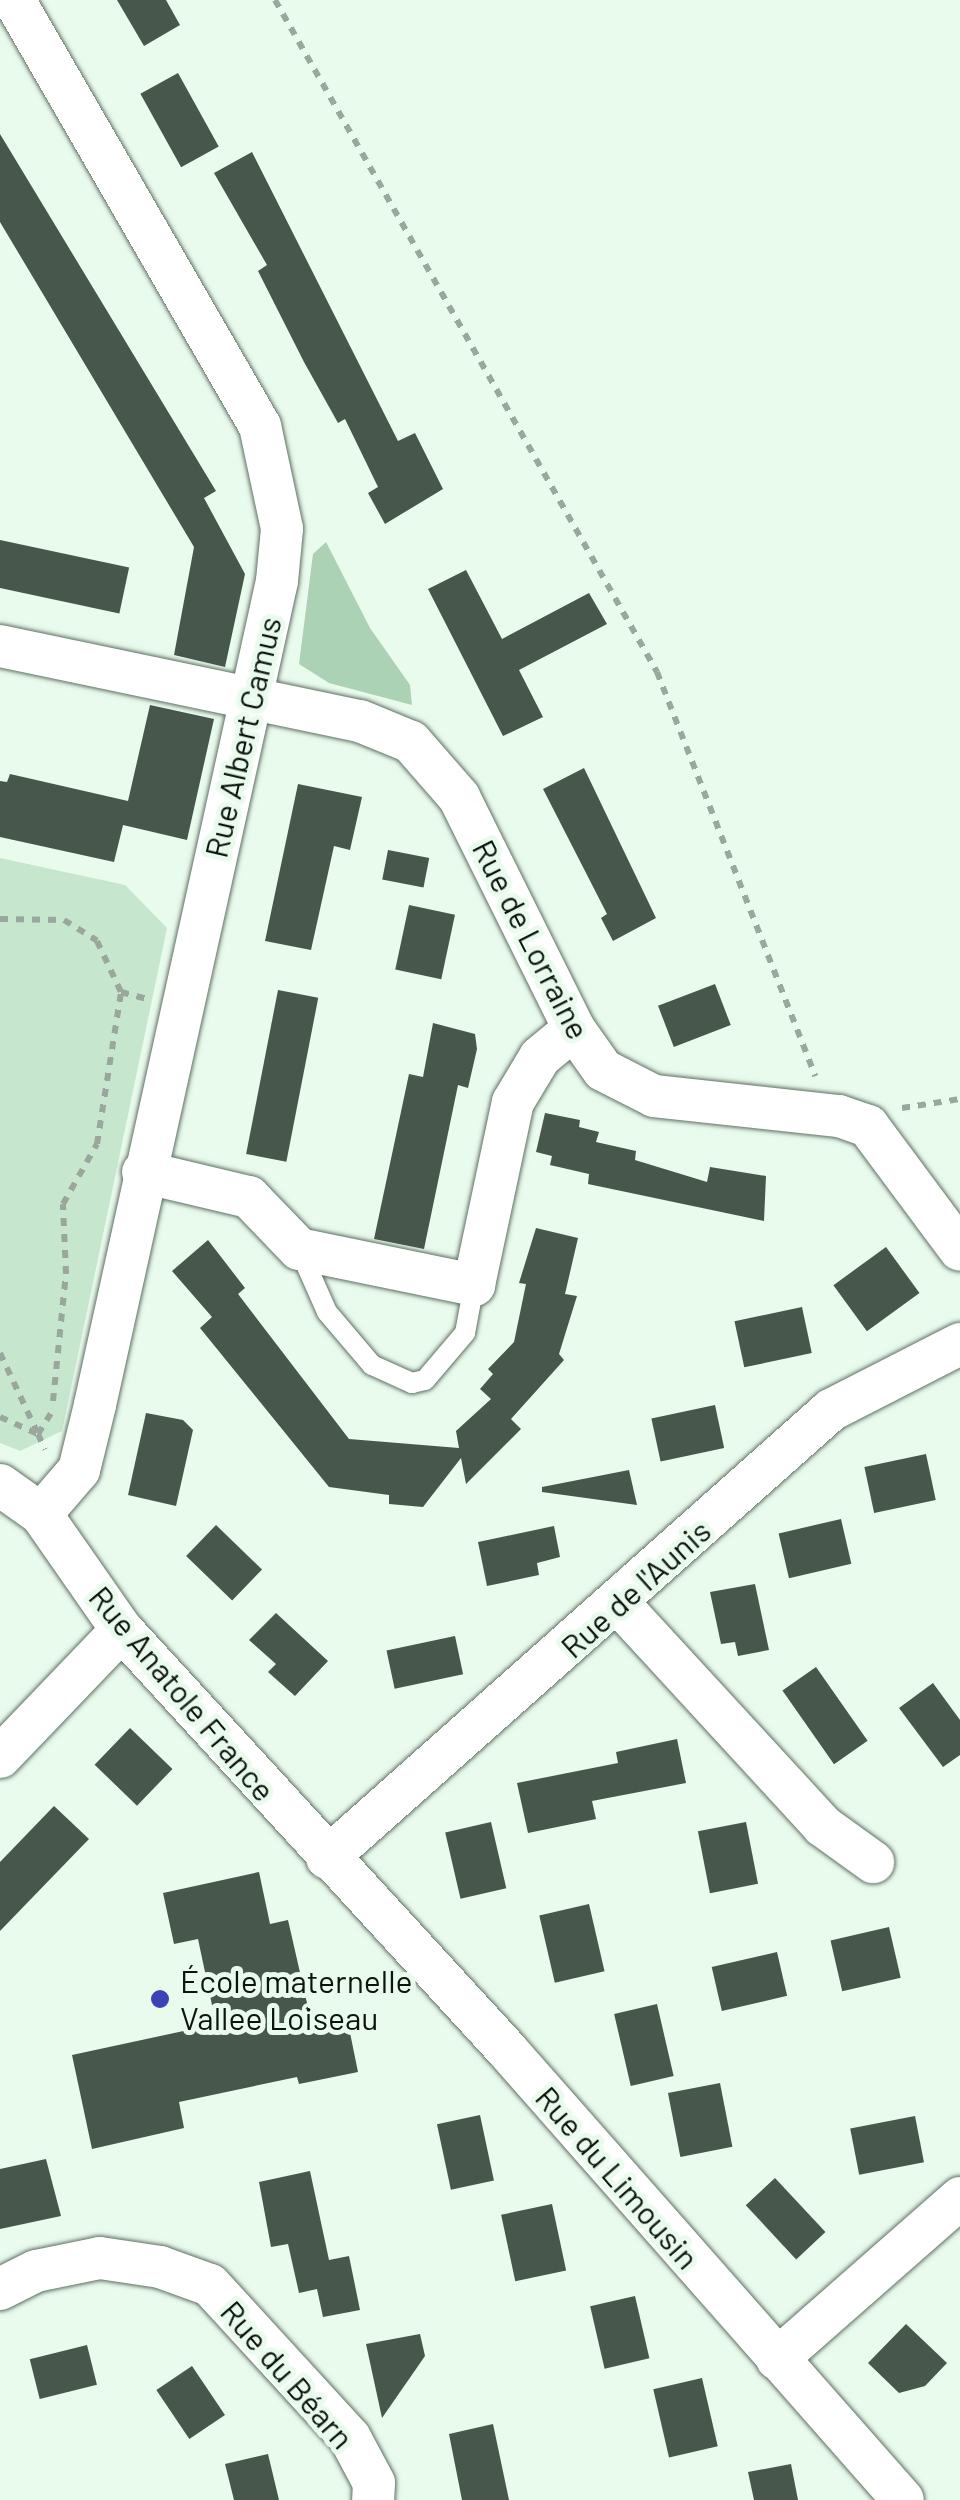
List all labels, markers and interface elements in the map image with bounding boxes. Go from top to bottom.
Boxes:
street label: Rue Albert Camus [196,613,288,861]
street label: Rue de Lorraine [465,833,599,1045]
street label: Rue de l'Aunis [552,1511,718,1665]
street label: Rue Anatole France [82,1578,284,1808]
place label: École maternelle Vallee Loiseau [180,1962,413,2037]
marker: École maternelle Vallee Loiseau [149,1988,171,2010]
street label: Rue du Limousin [528,2078,708,2276]
street label: Rue du Béarn [213,2292,363,2456]

